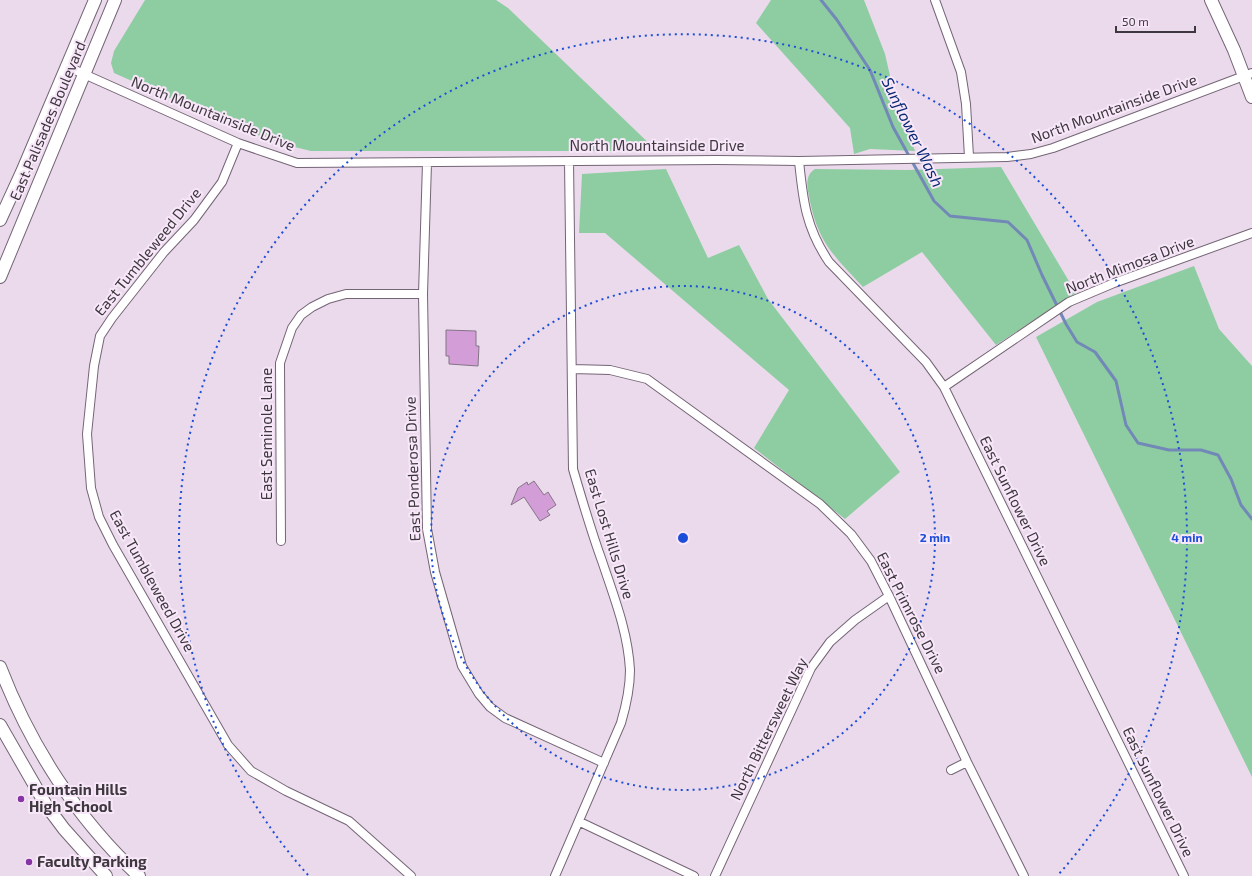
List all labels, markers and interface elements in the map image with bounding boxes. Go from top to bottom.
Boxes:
scale bar [1116,8,1195,34]
text: 50 m [1122,14,1149,28]
street label: East Palisades Boulevard [5,38,89,203]
street label: North Mountainside Drive [1028,70,1199,146]
street label: North Mountainside Drive [129,72,298,154]
water label: Sunflower Wash [879,74,948,190]
street label: North Mountainside Drive [569,136,745,154]
street label: East Tumbleweed Drive [90,184,204,319]
street label: North Mimosa Drive [1063,231,1196,297]
street label: East Seminole Lane [257,368,275,500]
street label: East Ponderosa Drive [400,396,424,542]
street label: East Sunflower Drive [977,433,1055,569]
street label: East Lost Hills Drive [582,466,638,601]
street label: East Tumbleweed Drive [106,507,199,654]
text: 2 min [920,530,950,544]
text: 4 min [1171,530,1203,544]
centre of rings [676,531,690,545]
street label: East Primrose Drive [873,549,950,676]
street label: North Bittersweet Way [726,654,811,803]
street label: East Sunflower Drive [1120,724,1198,860]
place label: Fountain Hills High School [29,780,127,815]
marker: Fountain Hills High School [16,794,26,804]
place label: Faculty Parking [37,852,147,871]
marker: Faculty Parking [24,857,34,867]

